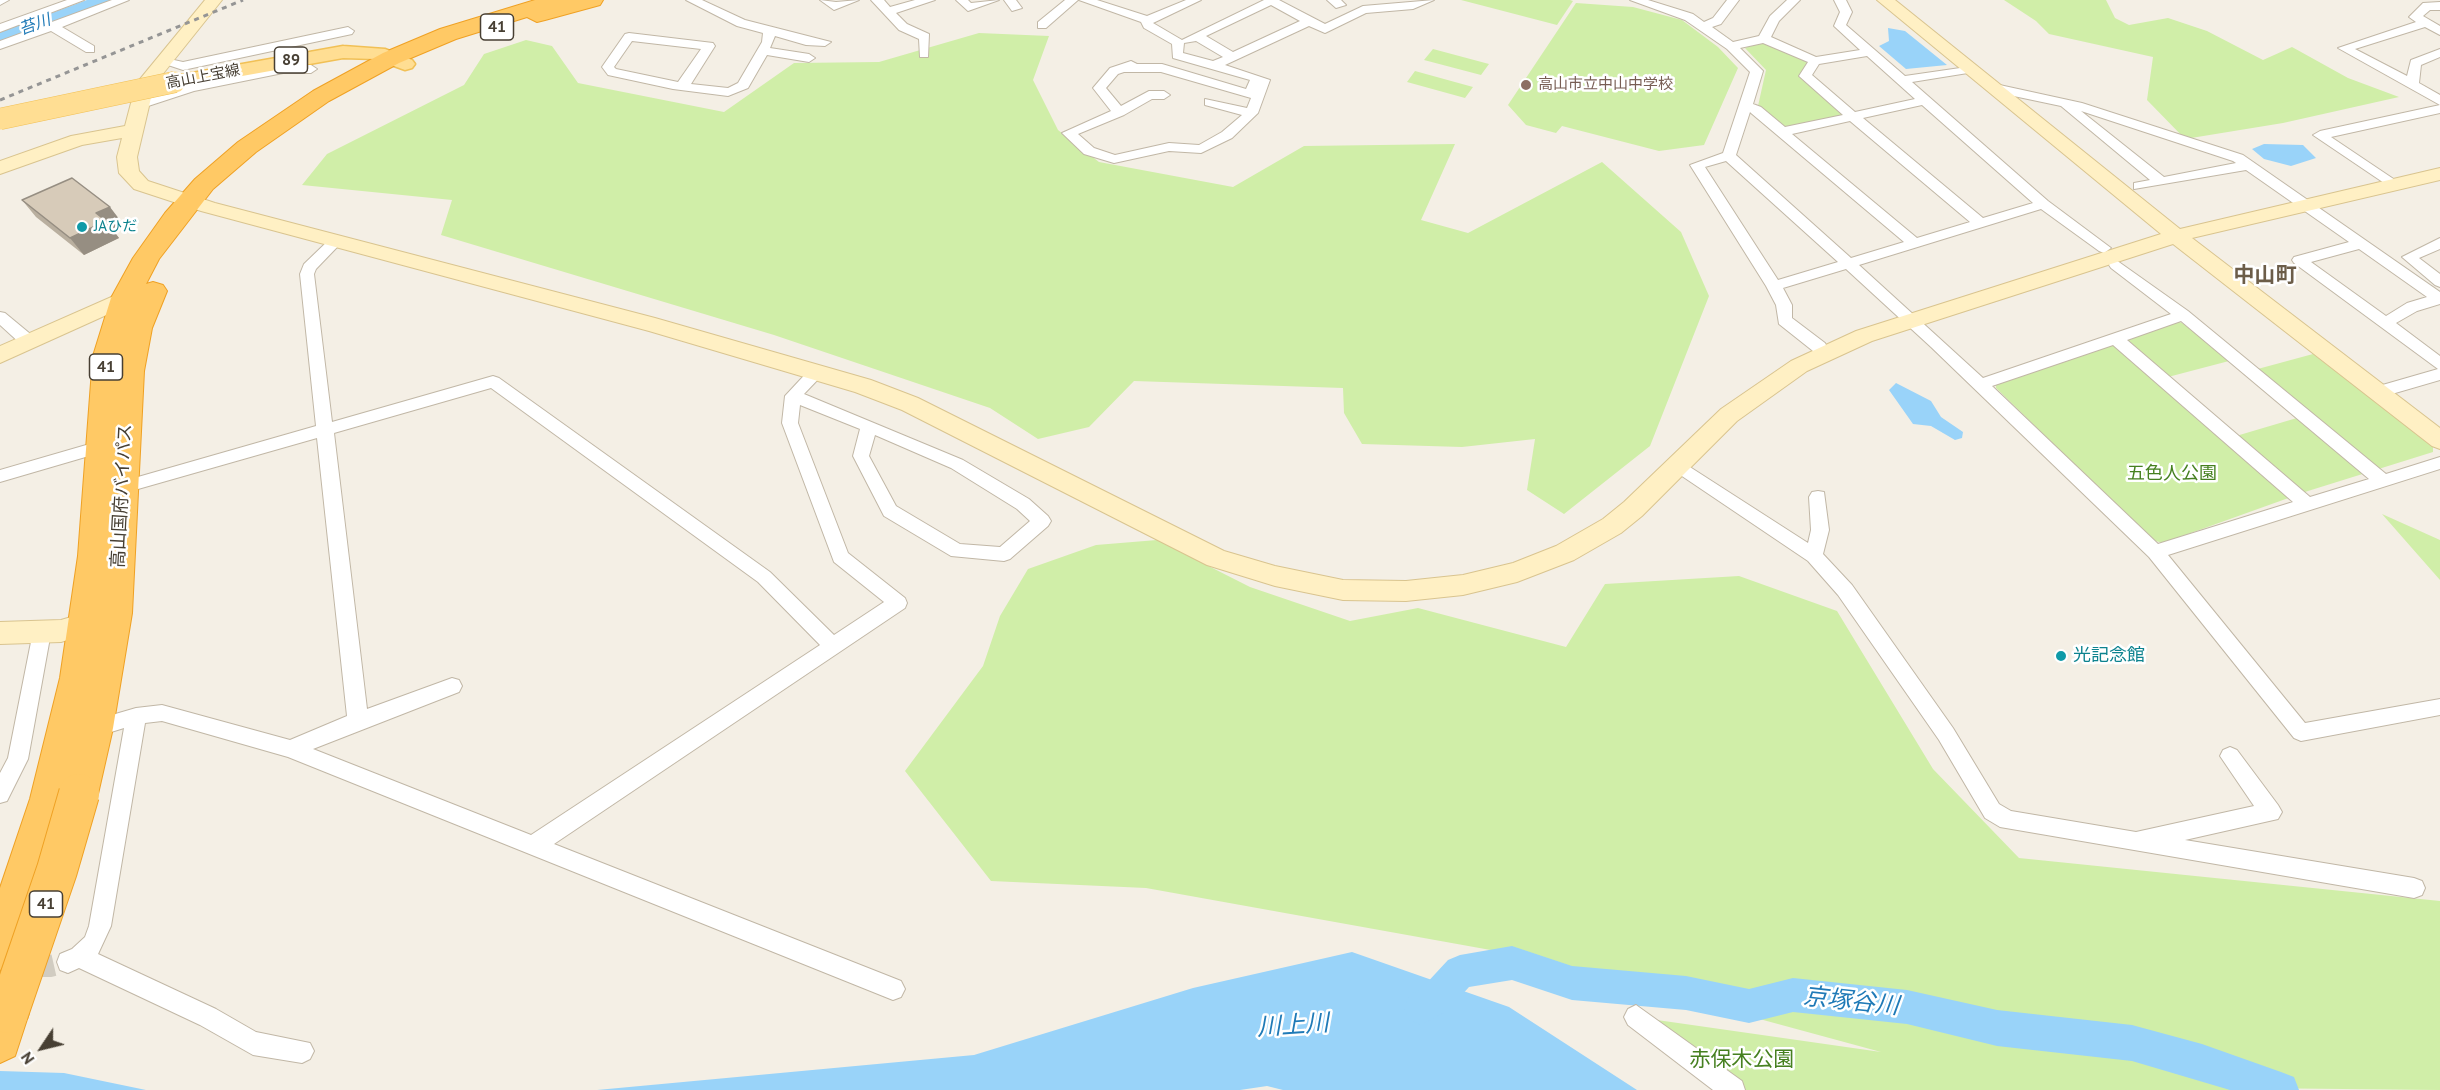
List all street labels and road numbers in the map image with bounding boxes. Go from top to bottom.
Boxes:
road number: 41 [480,14,514,40]
road number: 89 [274,47,308,73]
street label: 高山上宝線 [164,61,242,93]
road number: 41 [90,354,122,380]
street label: 高山国府バイパス [107,424,137,568]
road number: 41 [30,891,63,917]

